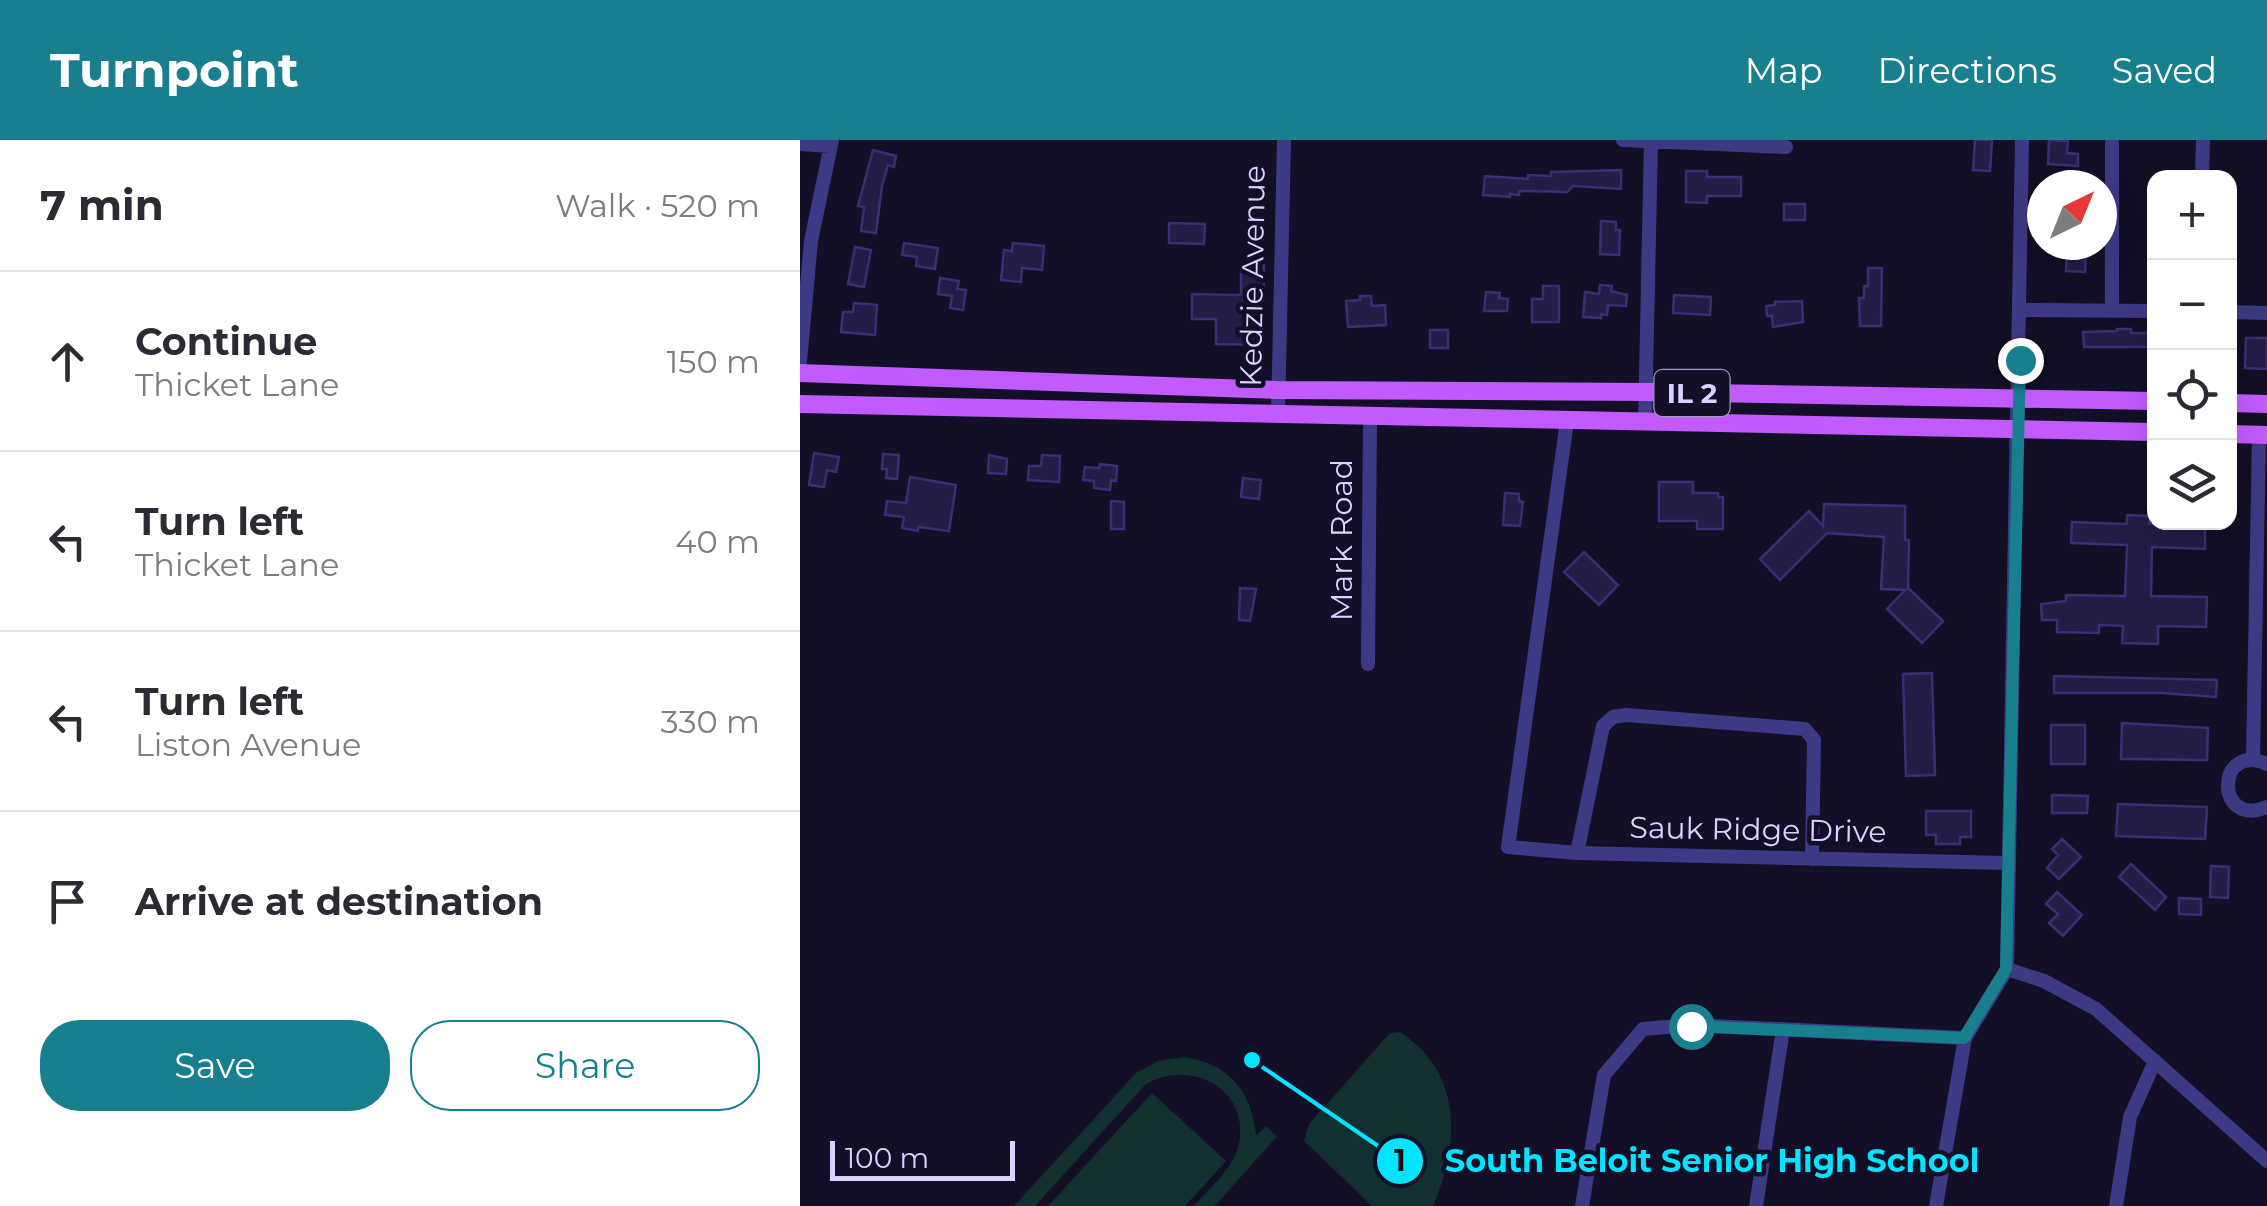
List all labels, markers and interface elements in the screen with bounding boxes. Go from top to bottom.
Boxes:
text: Turnpoint [50,41,299,99]
text: Map [1745,49,1823,92]
text: Directions [1878,49,2057,92]
text: Saved [2112,49,2217,92]
street label: Kedzie Avenue [1232,165,1273,387]
north arrow [2027,170,2117,260]
map controls [2147,170,2237,530]
button: + [2147,170,2237,260]
text: 7 min [40,179,164,231]
text: Walk · 520 m [555,186,760,225]
button: − [2147,260,2237,350]
text: Continue [135,318,317,365]
icon: ahead [40,334,95,389]
route end [1998,338,2044,384]
text: 150 m [667,342,760,381]
button: locate [2147,350,2237,440]
text: Thicket Lane [135,365,339,404]
road number: IL 2 [1654,370,1730,416]
button: layers [2147,440,2237,530]
street label: Mark Road [1323,459,1360,621]
text: Turn left [135,498,304,545]
icon: left [40,514,95,569]
text: 40 m [675,522,760,561]
text: Thicket Lane [135,545,339,584]
text: Turn left [135,678,304,725]
icon: left [40,694,95,749]
text: 330 m [661,702,760,741]
text: Liston Avenue [135,725,361,764]
street label: Sauk Ridge Drive [1629,809,1887,850]
icon: arrive [40,874,95,929]
text: Arrive at destination [135,878,543,925]
route start [1669,1004,1715,1050]
button: Save [40,1020,390,1111]
button: Share [410,1020,760,1111]
callout: South Beloit Senior High School [1375,1130,1999,1192]
scale bar [830,1136,1015,1180]
text: 100 m [845,1141,929,1175]
text: South Beloit Senior High School [1445,1141,1979,1180]
text: 1 [1394,1142,1406,1179]

